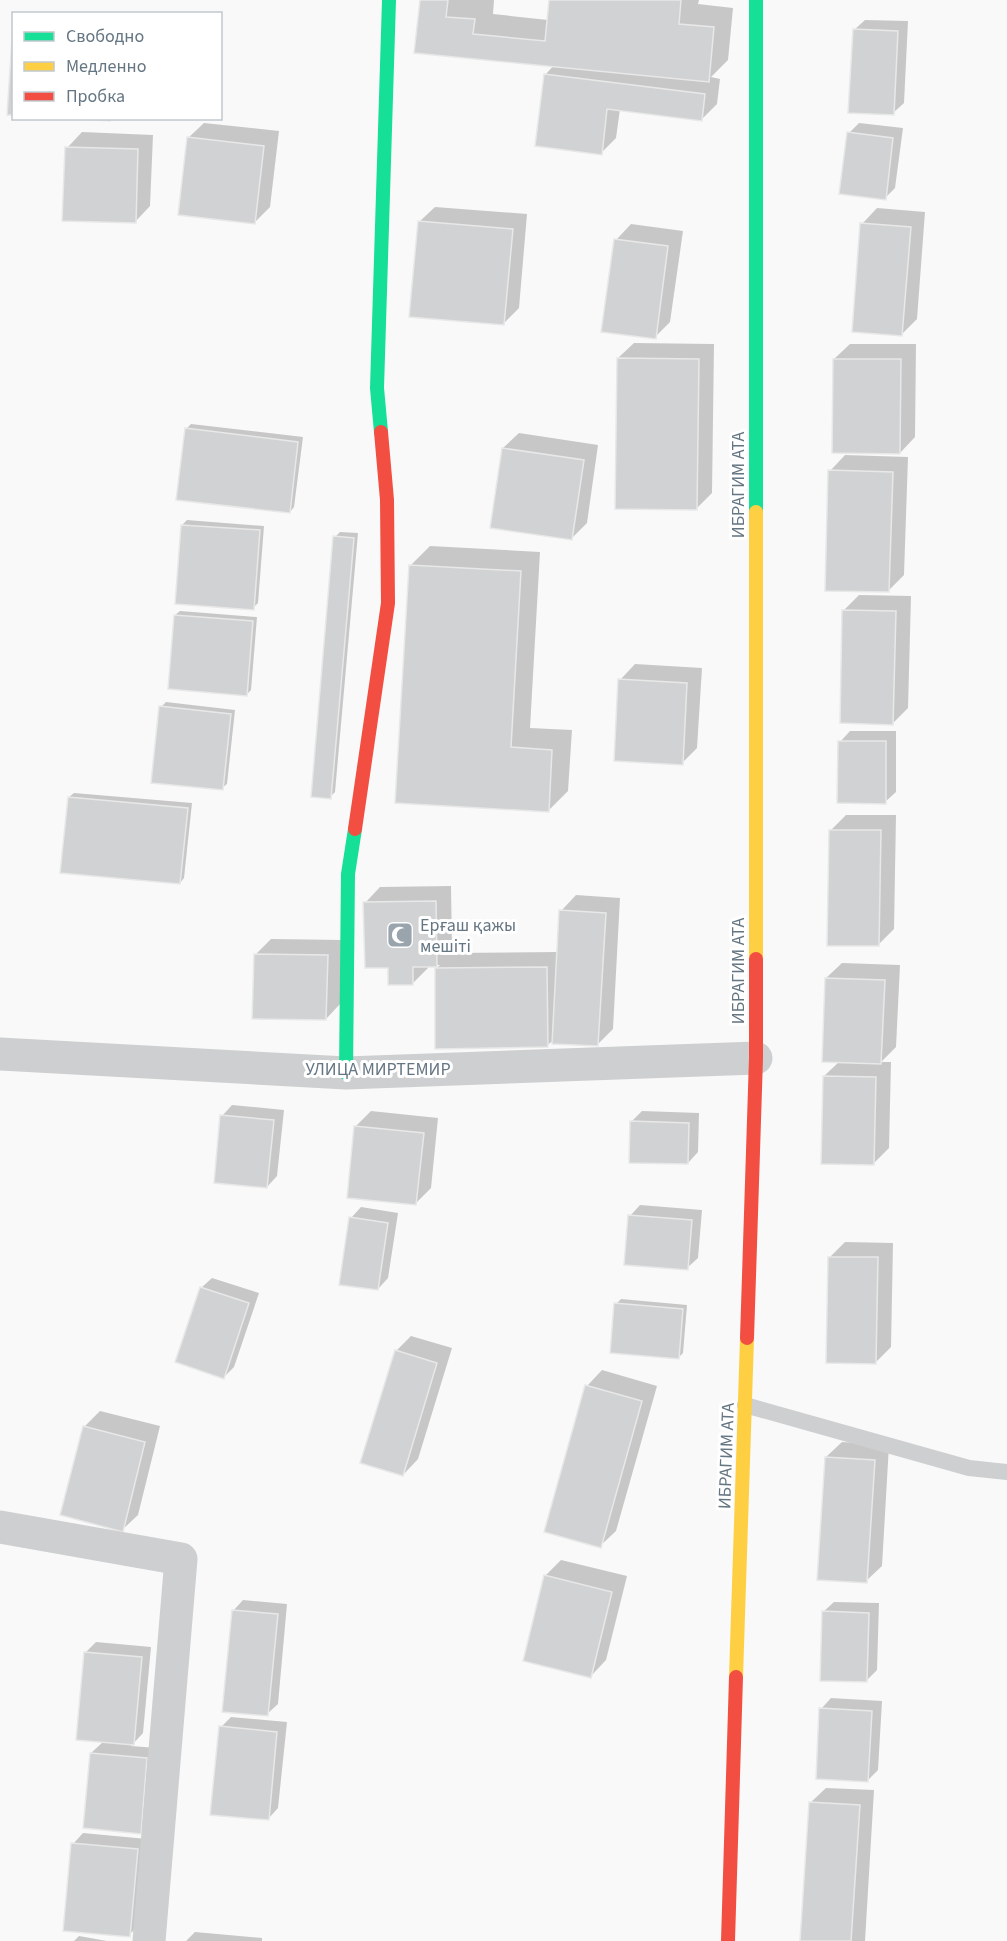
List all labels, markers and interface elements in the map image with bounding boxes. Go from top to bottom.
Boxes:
legend [12,12,222,120]
text: Свободно [66,24,144,49]
text: Медленно [66,54,146,79]
text: Пробка [66,84,125,109]
street label: ИБРАГИМ АТА [726,432,751,538]
place label: Ерғаш қажы мешіті [420,913,516,959]
street label: ИБРАГИМ АТА [726,918,751,1024]
mosque icon: Ерғаш қажы мешіті [385,920,415,950]
street label: УЛИЦА МИРТЕМИР [305,1057,451,1082]
street label: ИБРАГИМ АТА [712,1402,741,1510]

